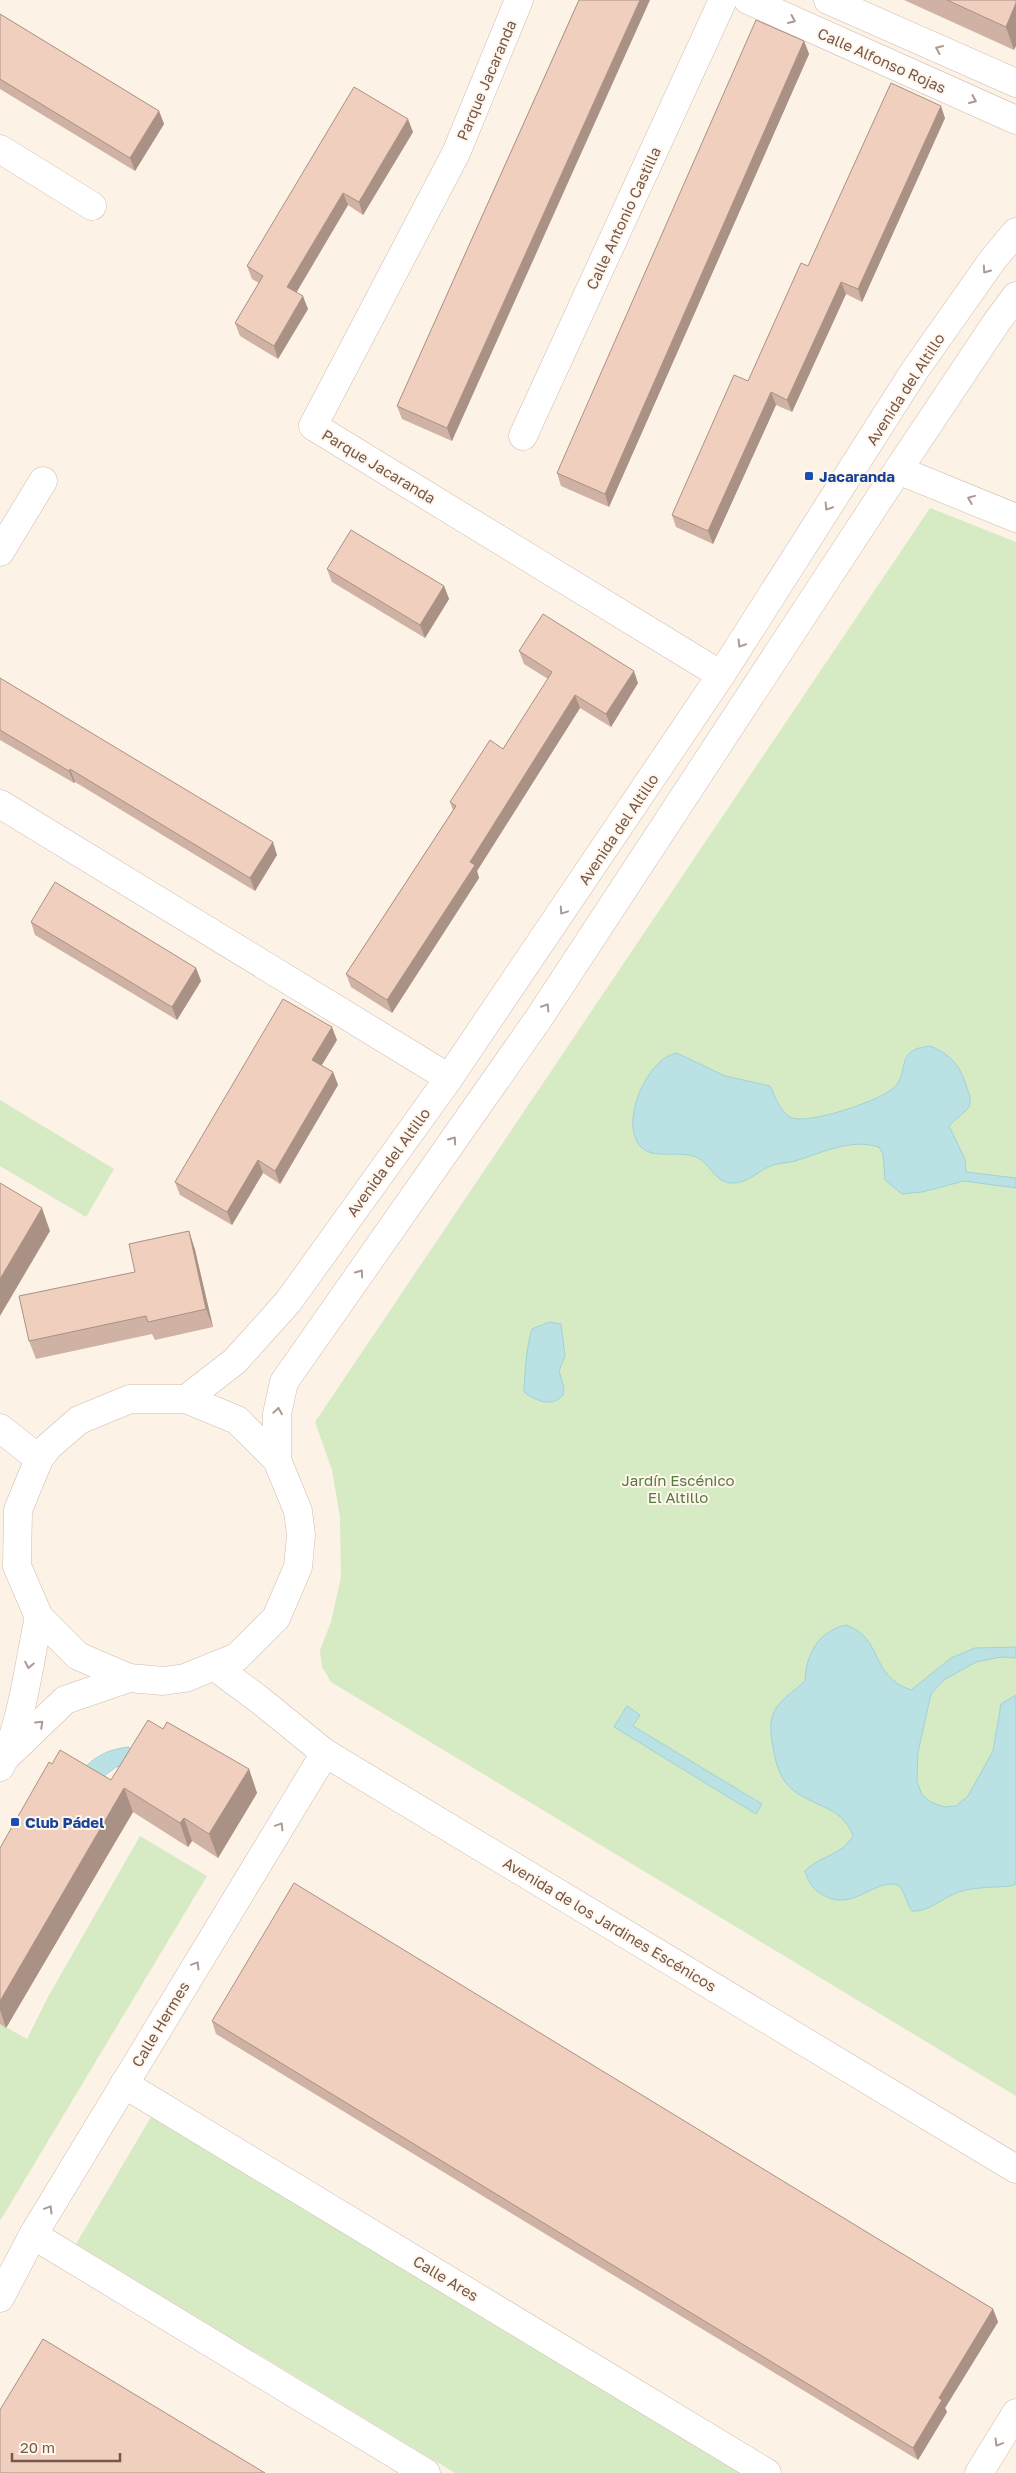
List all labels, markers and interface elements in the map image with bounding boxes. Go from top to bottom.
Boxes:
one-way arrow [787,13,796,24]
street label: Parque Jacaranda [452,17,520,143]
street label: Calle Alfonso Rojas [815,24,949,96]
one-way arrow [935,45,944,56]
one-way arrow [968,94,977,105]
street label: Calle Antonio Castilla [582,144,664,292]
one-way arrow [983,264,992,274]
street label: Avenida del Altillo [862,330,948,448]
street label: Parque Jacaranda [319,425,439,507]
place label: Jacaranda [819,467,895,485]
marker: Jacaranda [803,470,815,482]
one-way arrow [967,495,976,506]
one-way arrow [825,501,834,511]
one-way arrow [737,639,747,648]
street label: Avenida del Altillo [574,770,662,888]
one-way arrow [560,905,569,914]
one-way arrow [540,1003,549,1013]
street label: Avenida del Altillo [343,1104,433,1220]
one-way arrow [447,1136,456,1146]
one-way arrow [354,1270,363,1279]
one-way arrow [272,1407,283,1415]
park label: Jardín Escénico El Altillo [621,1471,735,1506]
one-way arrow [24,1661,35,1670]
one-way arrow [35,1721,44,1730]
place label: Club Pádel [25,1813,104,1831]
marker: Club Pádel [9,1816,21,1828]
one-way arrow [274,1823,284,1832]
street label: Avenida de los Jardines Escénicos [500,1853,720,1995]
one-way arrow [190,1962,200,1971]
street label: Calle Hermes [127,1978,193,2070]
one-way arrow [42,2206,52,2215]
street label: Calle Ares [410,2251,482,2305]
scale bar [12,2430,120,2462]
one-way arrow [994,2437,1004,2446]
text: 20 m [20,2438,55,2456]

